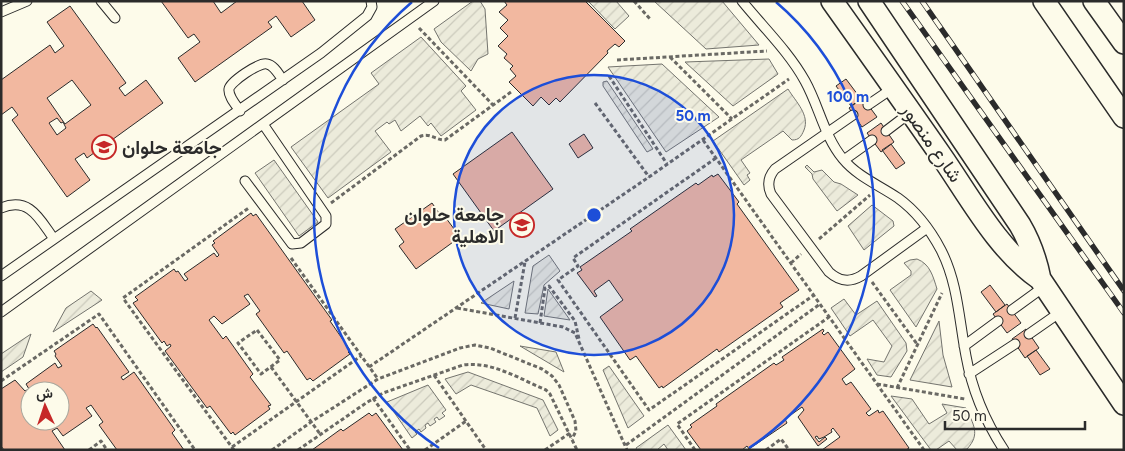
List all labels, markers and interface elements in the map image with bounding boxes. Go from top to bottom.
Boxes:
text: 100 m [827,88,869,106]
street label: شارع منصور [895,98,967,187]
text: 50 m [675,107,711,125]
school or university icon: جامعة حلوان [91,134,117,160]
place label: جامعة حلوان [122,136,222,160]
place label: جامعة حلوان الاهلية [404,203,504,248]
centre of rings [585,206,603,224]
school or university icon: جامعة حلوان الاهلية [509,212,535,238]
north arrow [20,381,70,431]
text: ش [35,385,53,402]
scale bar [945,398,1085,430]
text: 50 m [952,407,987,425]

